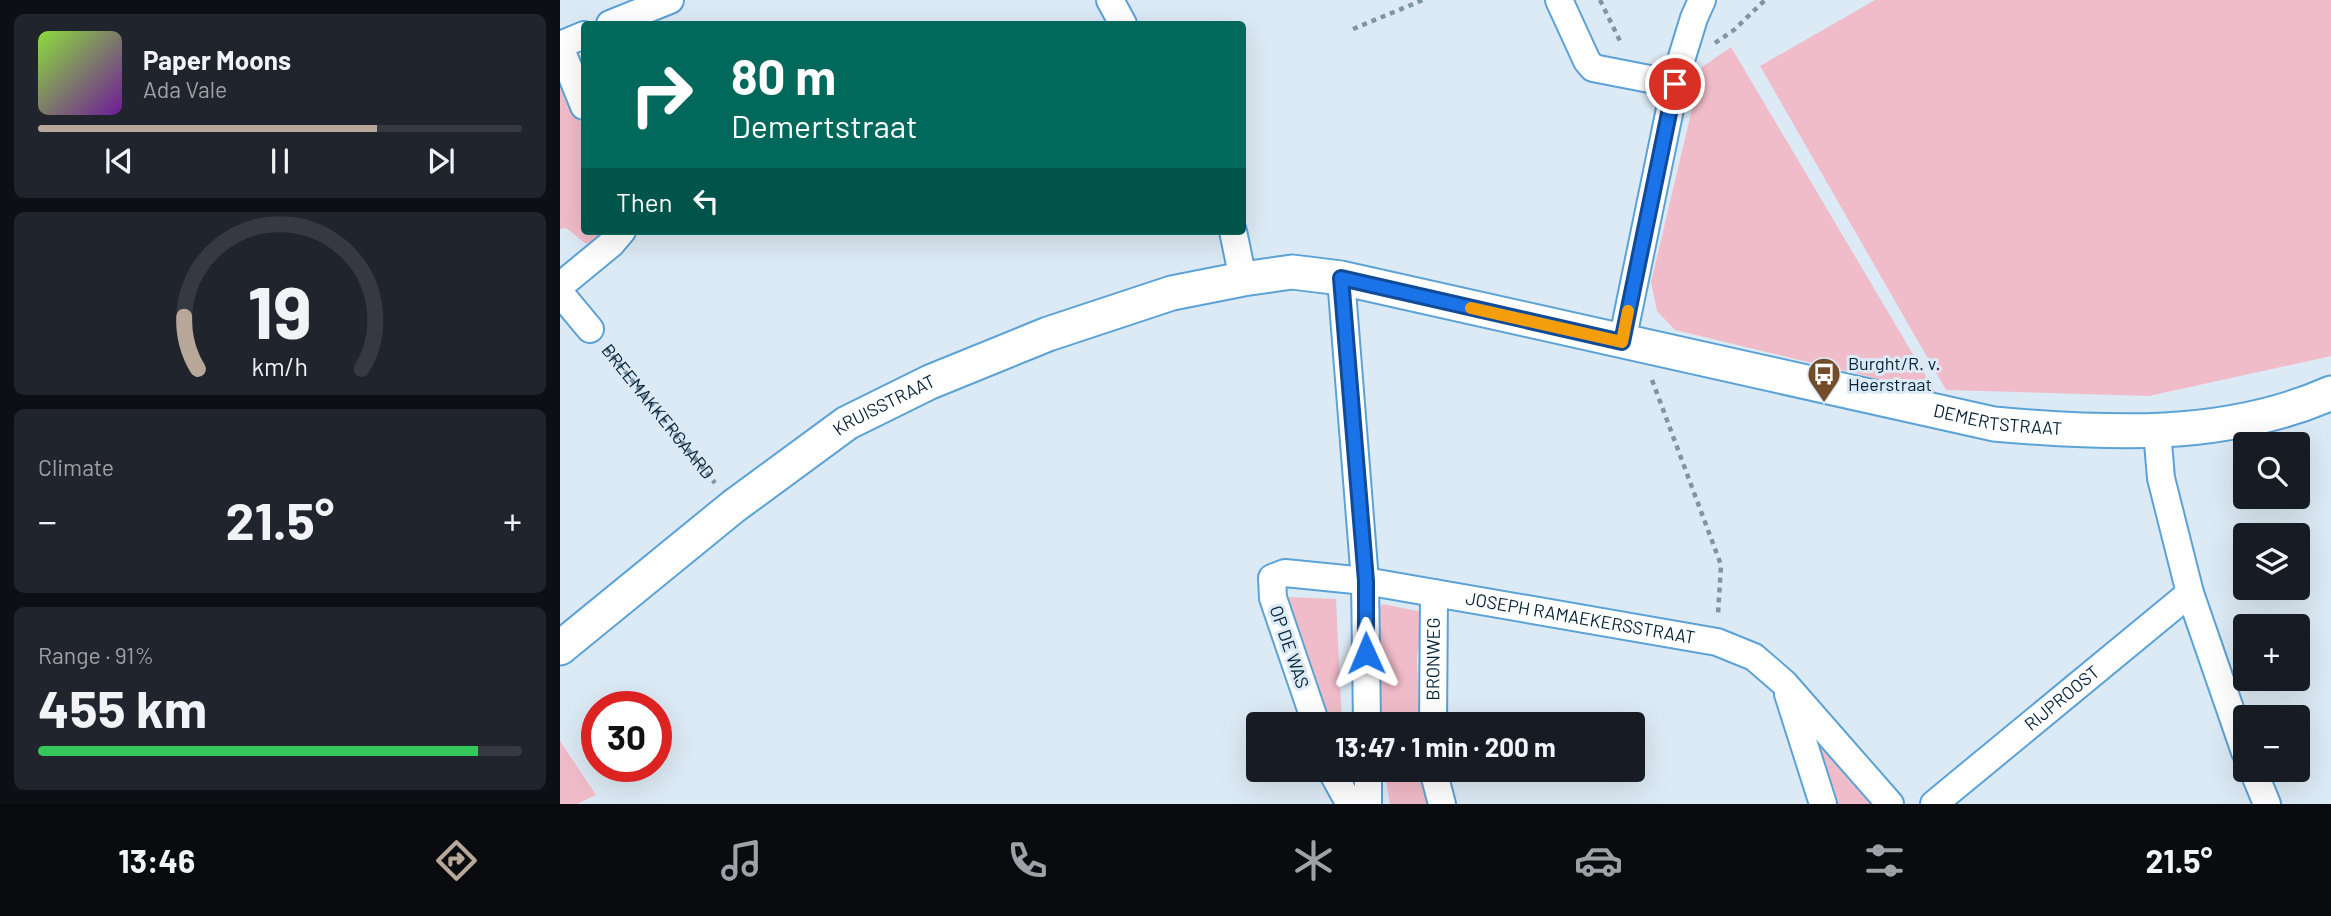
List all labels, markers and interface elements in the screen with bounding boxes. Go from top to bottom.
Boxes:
text: Paper Moons [143,44,291,75]
text: 80 m [731,46,836,105]
icon: right [616,49,707,140]
pin [1645,54,1705,114]
icon: arrive [1656,65,1694,103]
text: Ada Vale [143,75,227,103]
text: Demertstraat [731,106,918,144]
icon: previous [100,142,138,180]
icon: pause [261,142,299,180]
icon: next [422,142,460,180]
icon: left [687,182,725,220]
text: Then [616,186,673,217]
text: 19 [248,267,312,355]
street label: BREEMAKKERGAARD [597,339,719,483]
text: km/h [252,351,308,381]
place label: Burght/R. v. Heerstraat [1848,352,1940,395]
bus stop icon: Burght/R. v. Heerstraat [1805,355,1843,404]
street label: KRUISSTRAAT [828,369,939,440]
street label: DEMERTSTRAAT [1932,399,2063,439]
map controls [2233,432,2310,782]
button: search [2233,432,2310,509]
text: Climate [38,453,114,481]
text: 21.5° [226,488,334,550]
text: − [38,497,57,543]
text: + [503,497,522,543]
button: layers [2233,523,2310,600]
street label: JOSEPH RAMAEKERSSTRAAT [1464,587,1697,648]
street label: OP DE WAS [1266,602,1314,691]
button: + [2233,614,2310,691]
position arrow [1329,616,1403,690]
street label: BRONWEG [1421,617,1444,701]
text: Range · 91% [38,641,154,669]
street label: RIJPROOST [2020,660,2103,735]
text: 455 km [38,676,207,738]
speed limit sign: 30 [581,691,672,782]
button: − [2233,705,2310,782]
text: 13:47 · 1 min · 200 m [1335,731,1556,762]
icon: directions [432,836,481,885]
icon: music [717,836,766,885]
icon: phone [1003,836,1052,885]
icon: climate [1289,836,1338,885]
icon: car [1574,836,1623,885]
icon: filters [1860,836,1909,885]
text: 13:46 [118,841,195,879]
text: 21.5° [2146,841,2213,879]

